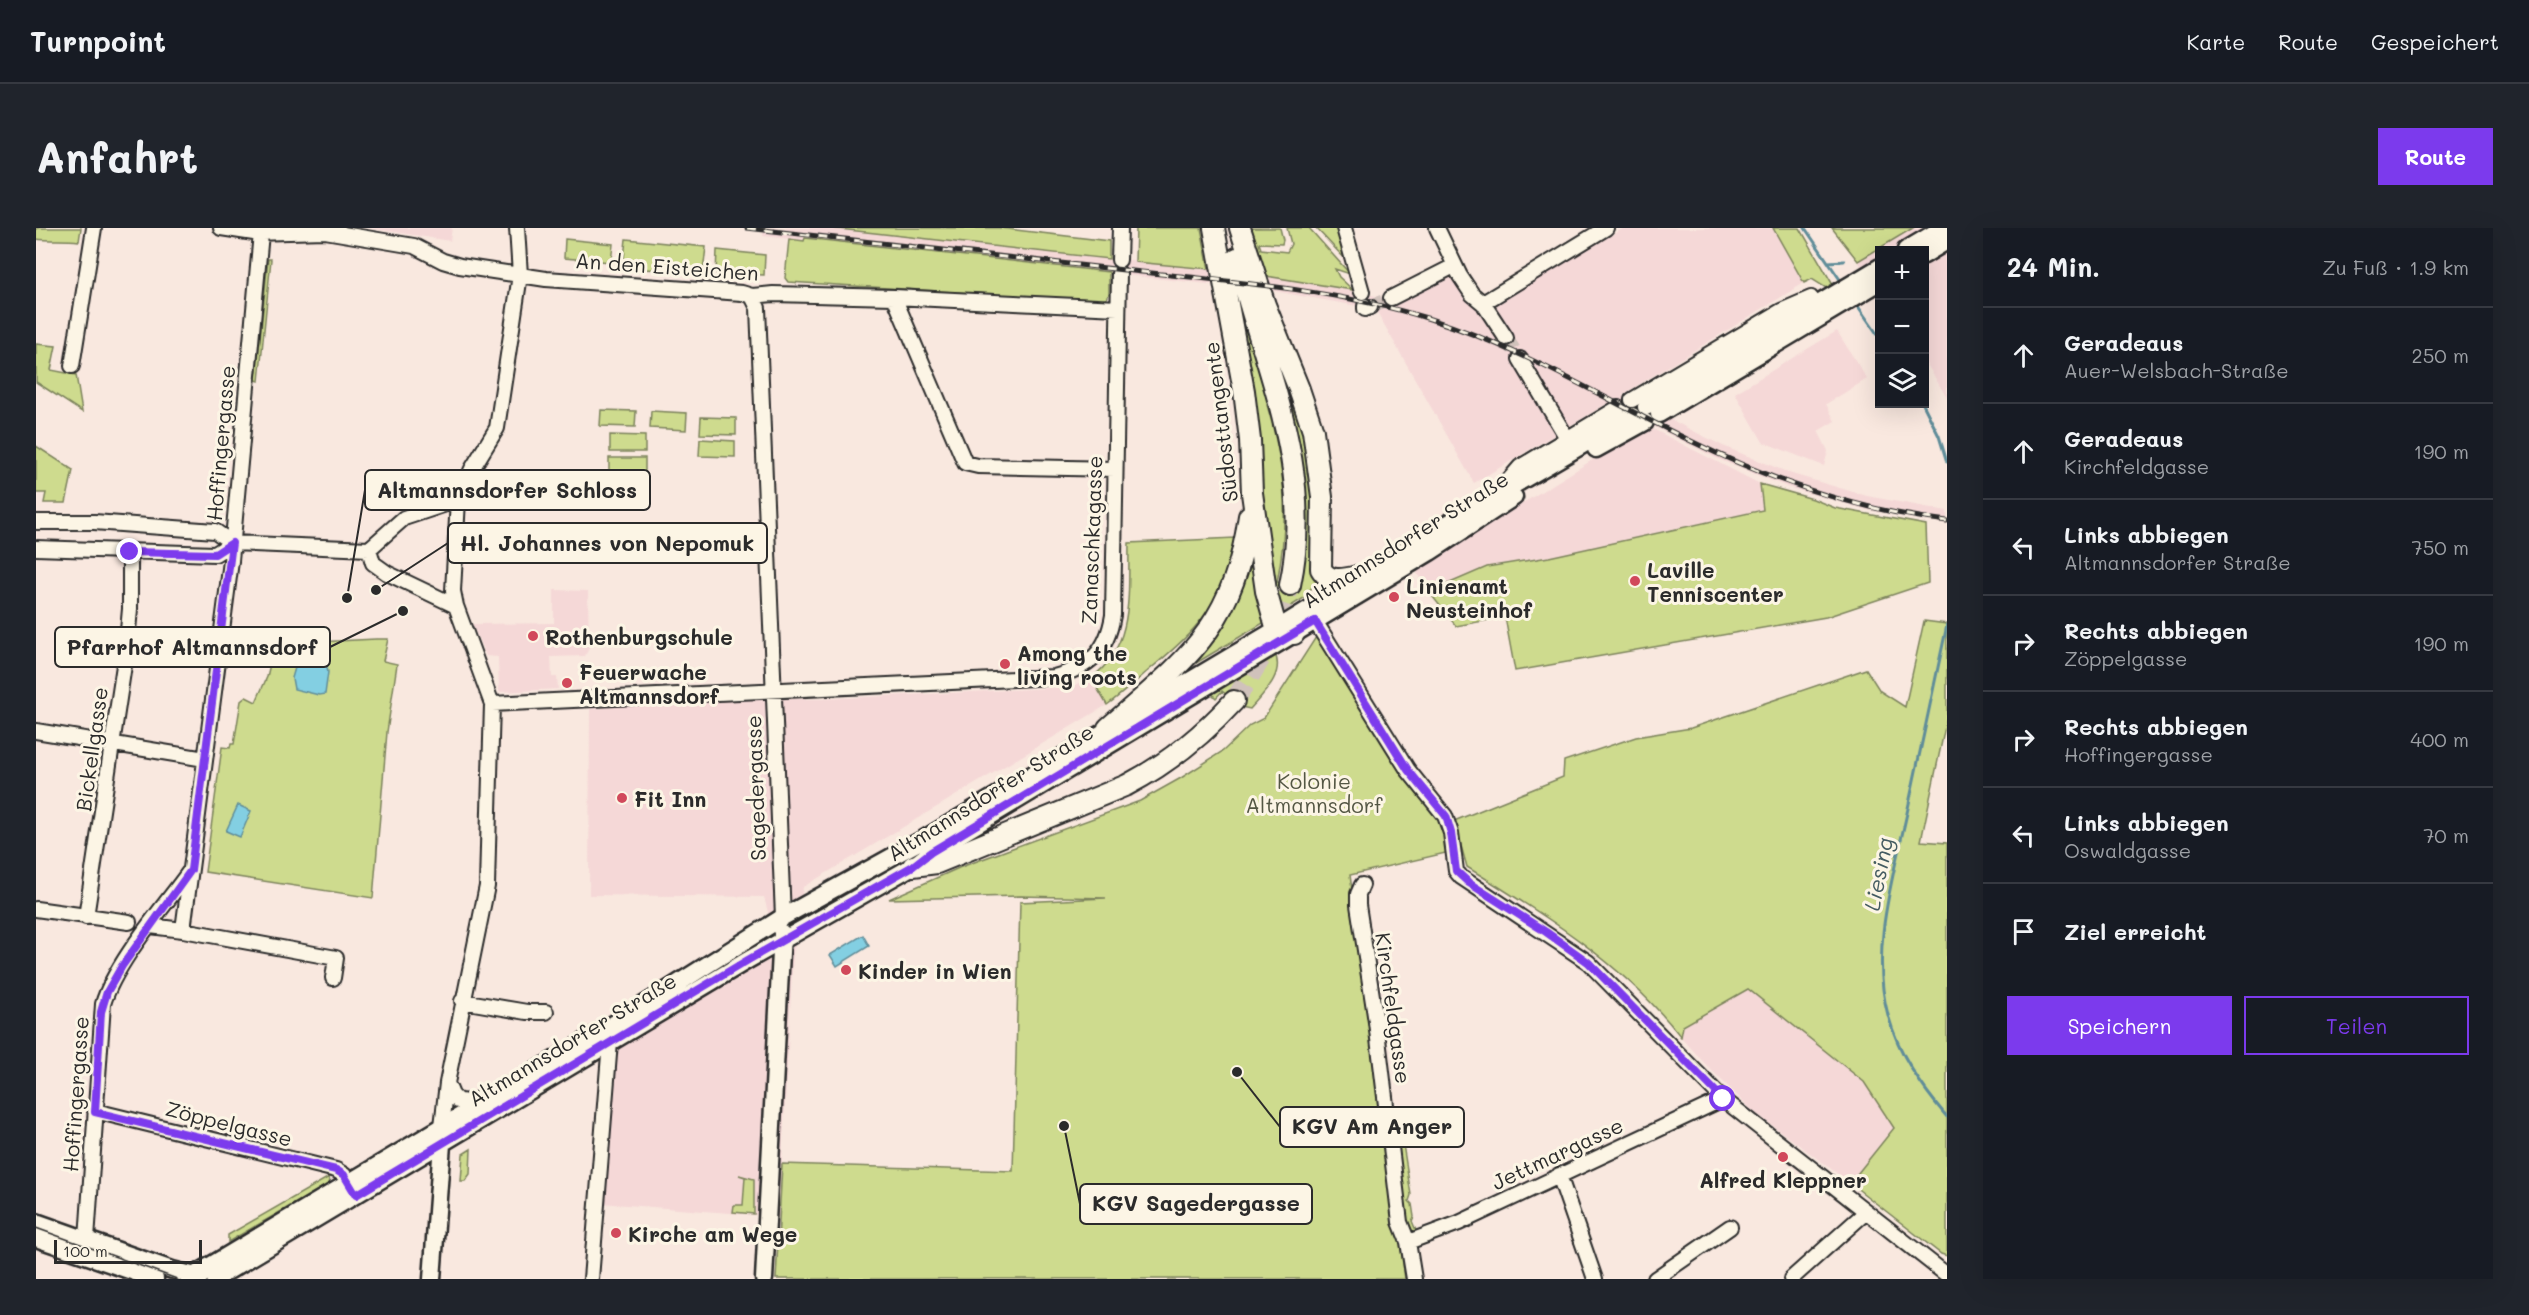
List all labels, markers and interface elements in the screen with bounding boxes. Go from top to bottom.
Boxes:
text: Turnpoint [30,23,166,59]
text: Karte [2187,28,2245,55]
text: Route [2278,28,2338,55]
text: Gespeichert [2371,28,2499,55]
button: Route [2378,128,2493,185]
text: Anfahrt [36,129,198,184]
street label: An den Eisteichen [574,246,760,286]
map controls [1875,246,1929,408]
button: + [1875,246,1929,300]
text: 24 Min. [2007,250,2100,284]
text: Zu Fuß · 1.9 km [2322,254,2469,280]
button: − [1875,300,1929,354]
text: Geradeaus [2064,328,2183,357]
icon: ahead [2007,339,2040,372]
street label: Südosttangente [1197,340,1243,504]
text: 250 m [2412,342,2469,368]
button: layers [1875,354,1929,408]
text: Auer-Welsbach-Straße [2064,357,2289,383]
street label: Hoffingergasse [200,364,240,522]
text: Geradeaus [2064,424,2183,453]
icon: ahead [2007,435,2040,468]
text: 190 m [2414,438,2469,464]
text: Kirchfeldgasse [2064,453,2209,479]
street label: Zanaschkagasse [1075,455,1107,625]
street label: Altmannsdorfer Straße [1297,464,1513,614]
callout: Altmannsdorfer Schloss [365,470,650,510]
text: Altmannsdorfer Schloss [377,475,637,504]
text: Links abbiegen [2064,520,2229,549]
callout: Hl. Johannes von Nepomuk [448,523,767,563]
text: Hl. Johannes von Nepomuk [460,528,754,557]
icon: left [2007,531,2040,564]
text: 750 m [2412,534,2469,560]
route end [116,538,142,564]
text: Altmannsdorfer Straße [2064,549,2291,575]
place label: Laville Tenniscenter [1647,556,1784,607]
place label: Linienamt Neusteinhof [1406,572,1533,623]
marker: Laville Tenniscenter [1628,574,1642,588]
marker: Linienamt Neusteinhof [1387,590,1401,604]
text: Rechts abbiegen [2064,616,2248,645]
place label: Rothenburgschule [545,623,733,650]
callout: Pfarrhof Altmannsdorf [55,627,330,667]
icon: right [2007,627,2040,660]
marker: Rothenburgschule [526,629,540,643]
text: 190 m [2414,630,2469,656]
text: Pfarrhof Altmannsdorf [67,632,318,661]
place label: Among the living roots [1017,639,1137,690]
text: Zöppelgasse [2064,645,2187,671]
marker: Among the living roots [998,657,1012,671]
place label: Feuerwache Altmannsdorf [579,658,720,709]
marker: Feuerwache Altmannsdorf [560,676,574,690]
street label: Bickellgasse [69,685,113,813]
text: Rechts abbiegen [2064,712,2248,741]
street label: Sagedergasse [739,715,771,861]
street label: Altmannsdorfer Straße [882,717,1098,867]
icon: right [2007,723,2040,756]
text: 400 m [2410,726,2469,752]
text: Hoffingergasse [2064,741,2213,767]
park label: Kolonie Altmannsdorf [1246,767,1383,818]
place label: Fit Inn [634,785,706,812]
marker: Fit Inn [615,791,629,805]
text: Links abbiegen [2064,808,2229,837]
icon: left [2007,819,2040,852]
text: 70 m [2423,822,2469,848]
water label: Liesing [1857,835,1899,913]
text: Oswaldgasse [2064,837,2191,863]
icon: arrive [2007,915,2040,948]
text: Ziel erreicht [2064,917,2206,946]
street label: Kirchfeldgasse [1370,931,1418,1085]
place label: Kinder in Wien [858,957,1012,984]
marker: Kinder in Wien [839,963,853,977]
street label: Altmannsdorfer Straße [463,966,681,1112]
button: Speichern [2007,996,2232,1055]
button: Teilen [2244,996,2469,1055]
street label: Hoffingergasse [56,1015,94,1173]
route start [1709,1085,1735,1111]
street label: Zöppelgasse [163,1094,295,1152]
callout: KGV Am Anger [1280,1107,1464,1147]
text: KGV Am Anger [1292,1111,1452,1140]
street label: Jettmargasse [1487,1111,1627,1195]
marker: Alfred Kleppner [1776,1150,1790,1164]
place label: Alfred Kleppner [1699,1166,1867,1193]
callout: KGV Sagedergasse [1080,1184,1312,1224]
text: KGV Sagedergasse [1092,1188,1300,1217]
place label: Kirche am Wege [628,1220,797,1247]
marker: Kirche am Wege [609,1226,623,1240]
scale bar [54,1237,202,1264]
text: 100 m [63,1240,108,1261]

